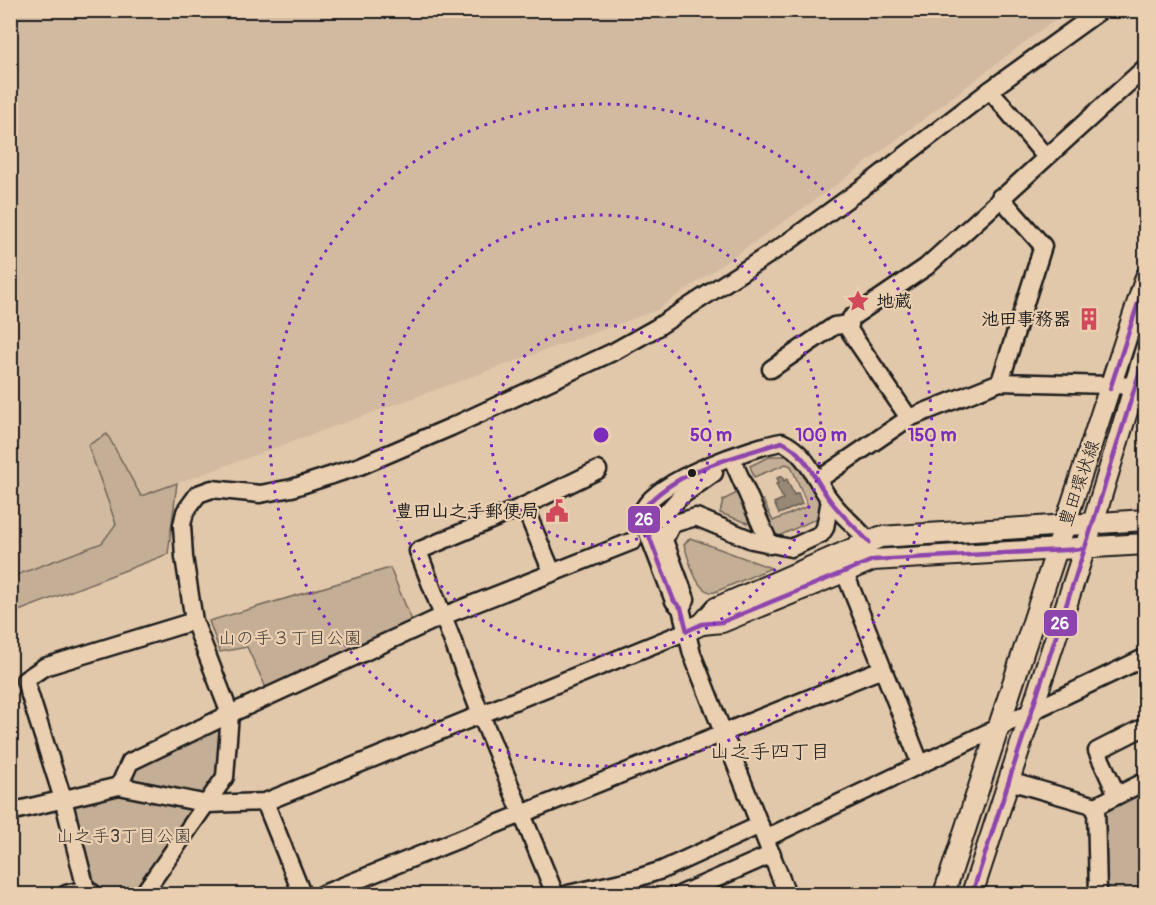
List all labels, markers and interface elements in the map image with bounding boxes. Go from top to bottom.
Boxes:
place icon: 地蔵 [845,288,871,314]
place label: 地蔵 [876,290,912,313]
building icon: 池田事務器 [1076,306,1102,332]
place label: 池田事務器 [981,308,1071,331]
text: 50 m [690,424,732,447]
text: 100 m [795,424,847,447]
text: 150 m [908,424,957,447]
centre of rings [591,425,611,445]
street label: 豊田環状線 [1054,437,1105,529]
unlabelled marker [686,467,698,479]
public building icon: 豊田山之手郵便局 [544,498,570,524]
place label: 豊田山之手郵便局 [395,500,539,523]
line badge: 26 [627,505,661,534]
text: 26 [635,510,653,530]
line badge: 26 [1043,609,1078,637]
text: 26 [1051,614,1069,634]
park label: 山の手３丁目公園 [218,627,362,650]
district label: 山之手四丁目 [710,739,830,764]
park label: 山之手3丁目公園 [56,825,192,848]

